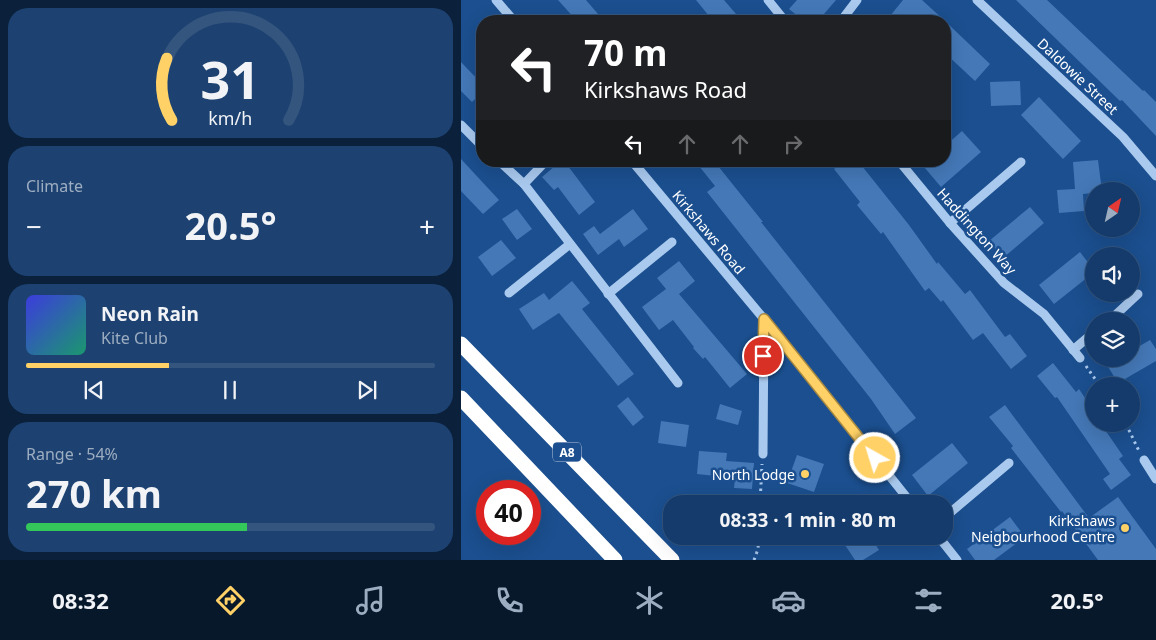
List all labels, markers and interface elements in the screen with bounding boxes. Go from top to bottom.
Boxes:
text: 70 m [584,29,667,76]
street label: Daldowie Street [1034,34,1122,118]
icon: left [501,35,566,100]
text: 31 [201,43,260,114]
text: Kirkshaws Road [584,74,747,104]
text: km/h [209,106,252,130]
icon: left [620,130,648,158]
icon: ahead [673,130,701,158]
icon: ahead [726,130,754,158]
icon: right [779,130,807,158]
text: Climate [26,175,83,197]
north arrow [1085,182,1140,238]
map controls [1085,182,1140,432]
street label: Haddington Way [933,184,1021,279]
street label: Kirkshaws Road [668,186,750,278]
text: 20.5° [185,199,277,251]
text: − [26,207,42,245]
text: + [419,207,435,245]
button: sound [1085,247,1140,302]
text: Neon Rain [101,301,199,327]
button: layers [1085,312,1140,367]
text: Kite Club [101,327,168,349]
pin [742,335,784,377]
icon: arrive [749,342,777,370]
icon: previous [80,376,108,404]
icon: pause [216,376,244,404]
icon: next [353,376,381,404]
button: + [1085,377,1140,432]
position arrow [848,431,900,483]
road number: A8 [553,442,581,462]
text: Range · 54% [26,443,118,465]
place label: North Lodge [712,465,795,484]
text: 270 km [26,467,162,519]
marker: North Lodge [799,468,811,480]
speed limit sign: 40 [476,480,541,545]
text: 08:33 · 1 min · 80 m [720,507,896,533]
place label: Kirkshaws Neigbourhood Centre [971,511,1115,546]
marker: Kirkshaws Neigbourhood Centre [1119,522,1131,534]
icon: directions [213,583,248,618]
icon: music [353,583,388,618]
icon: phone [492,583,527,618]
icon: climate [632,583,667,618]
icon: car [771,583,806,618]
icon: filters [911,583,946,618]
text: 08:32 [52,585,109,615]
text: 20.5° [1050,585,1104,615]

